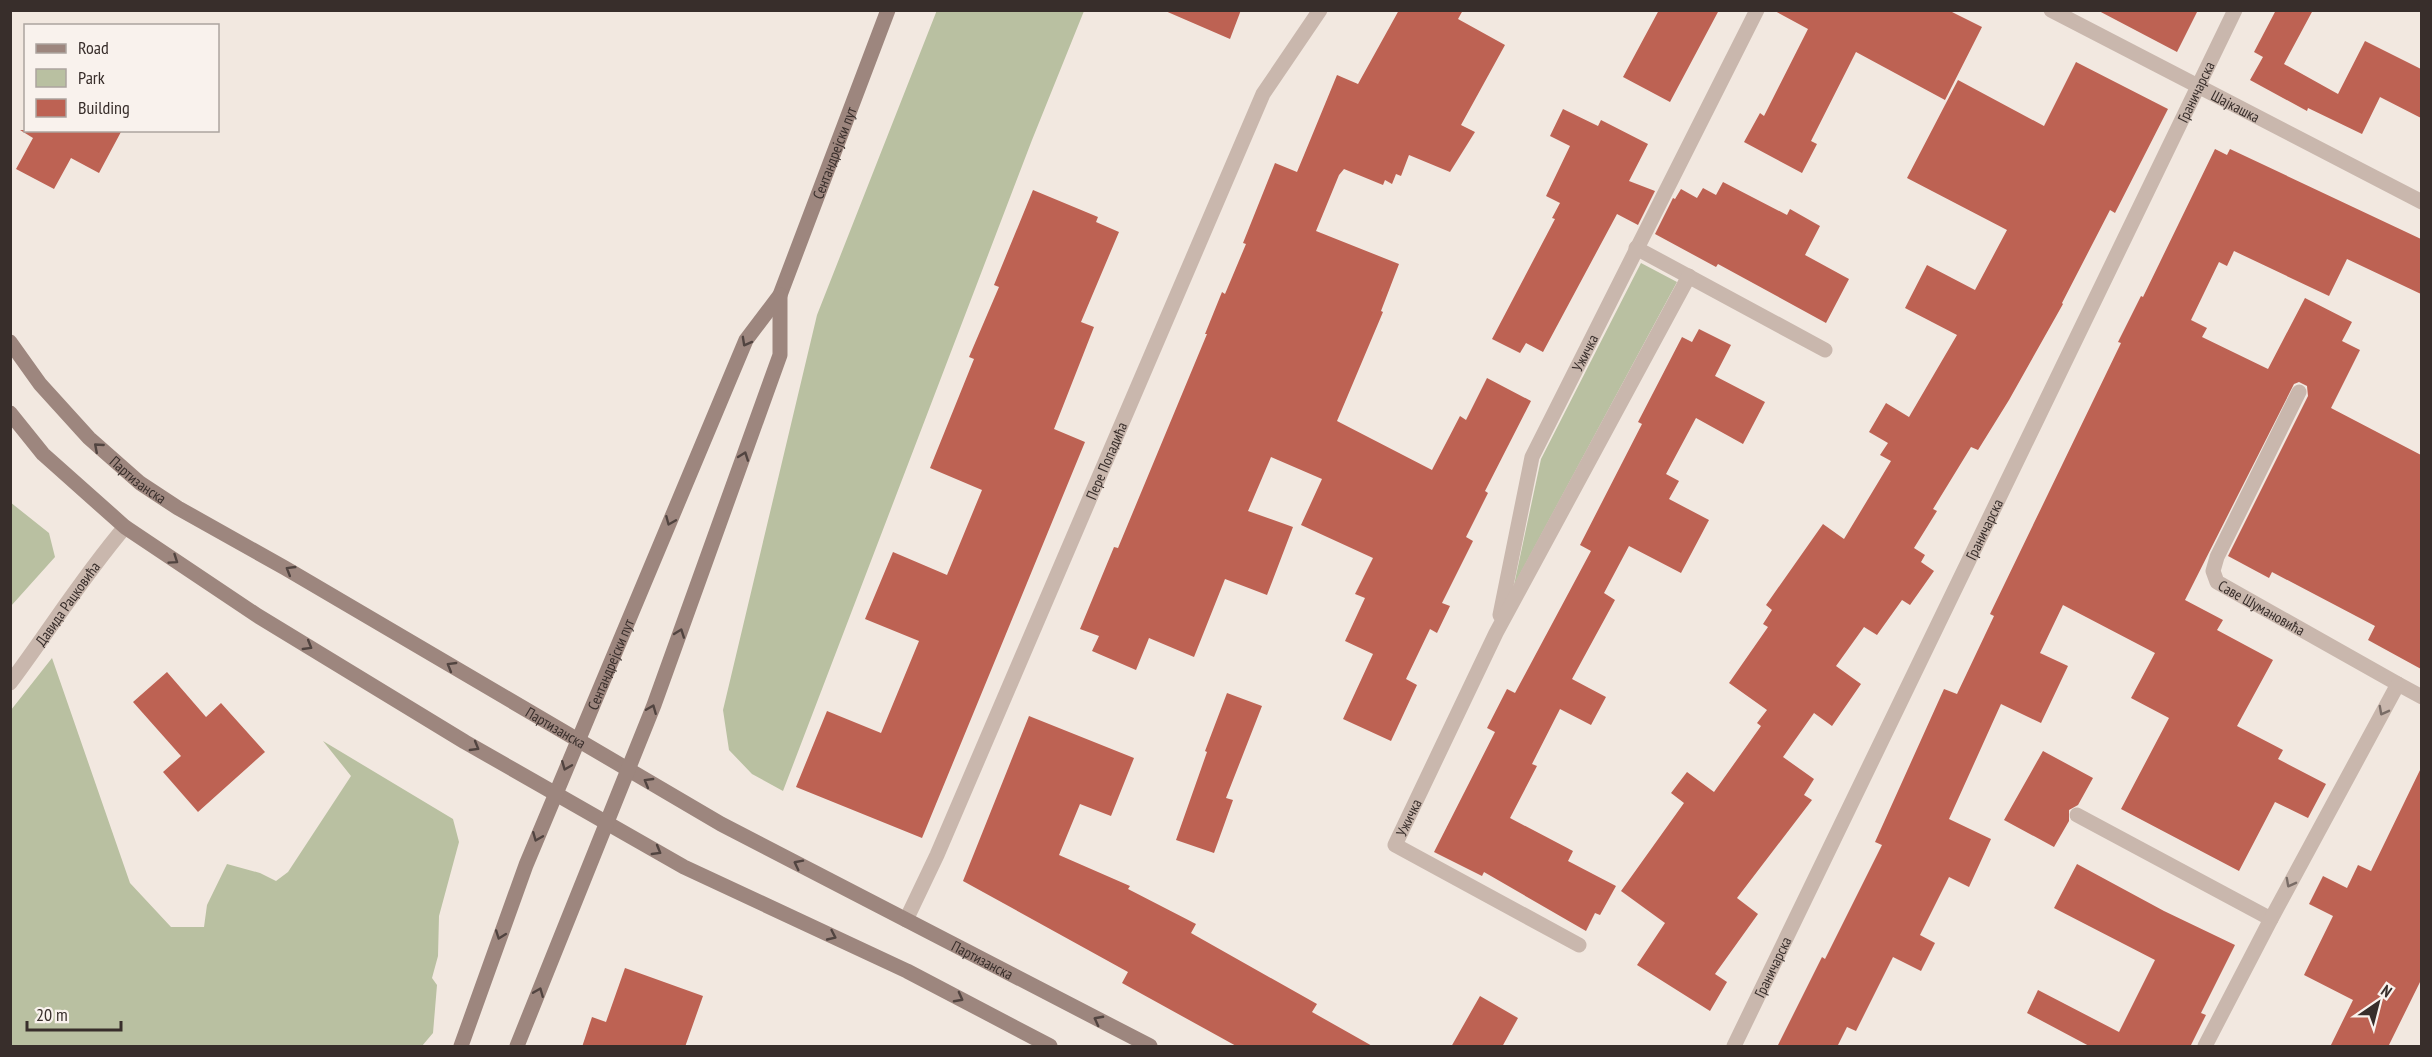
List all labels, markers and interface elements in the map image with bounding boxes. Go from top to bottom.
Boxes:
legend [24,24,219,132]
text: Road [78,36,109,59]
street label: Граничарска [2173,58,2218,125]
text: Park [78,66,105,89]
street label: Шајкашка [2208,85,2263,126]
text: Building [78,96,130,119]
street label: Сентандрејски пут [808,104,860,202]
street label: Ужичка [1567,331,1602,374]
one-way arrow [742,336,753,346]
street label: Пере Попадића [1081,419,1131,502]
one-way arrow [94,443,105,454]
street label: Партизанска [106,451,170,507]
one-way arrow [737,451,750,462]
street label: Граничарска [1961,496,2007,563]
one-way arrow [665,514,677,525]
one-way arrow [168,552,178,564]
street label: Давида Рацковића [31,557,104,649]
one-way arrow [286,566,296,578]
street label: Саве Шумановића [2215,575,2309,639]
street label: Сентандрејски пут [583,616,638,713]
one-way arrow [672,628,685,639]
one-way arrow [302,639,312,651]
one-way arrow [447,662,457,673]
street label: Партизанска [522,702,590,752]
one-way arrow [645,705,657,716]
one-way arrow [2379,705,2390,716]
one-way arrow [469,740,479,752]
one-way arrow [561,760,573,771]
one-way arrow [644,777,654,789]
street label: Ужичка [1391,796,1425,839]
one-way arrow [532,830,544,841]
one-way arrow [651,844,661,856]
one-way arrow [794,860,804,871]
one-way arrow [2286,877,2297,887]
one-way arrow [495,929,507,940]
one-way arrow [826,929,837,941]
street label: Граничарска [1750,933,1795,1000]
street label: Партизанска [949,936,1017,983]
north arrow [2348,973,2408,1033]
text: N [2377,980,2396,1001]
one-way arrow [532,987,544,998]
one-way arrow [953,991,963,1002]
scale bar [27,994,122,1032]
text: 20 m [36,1003,68,1026]
one-way arrow [1093,1015,1104,1027]

